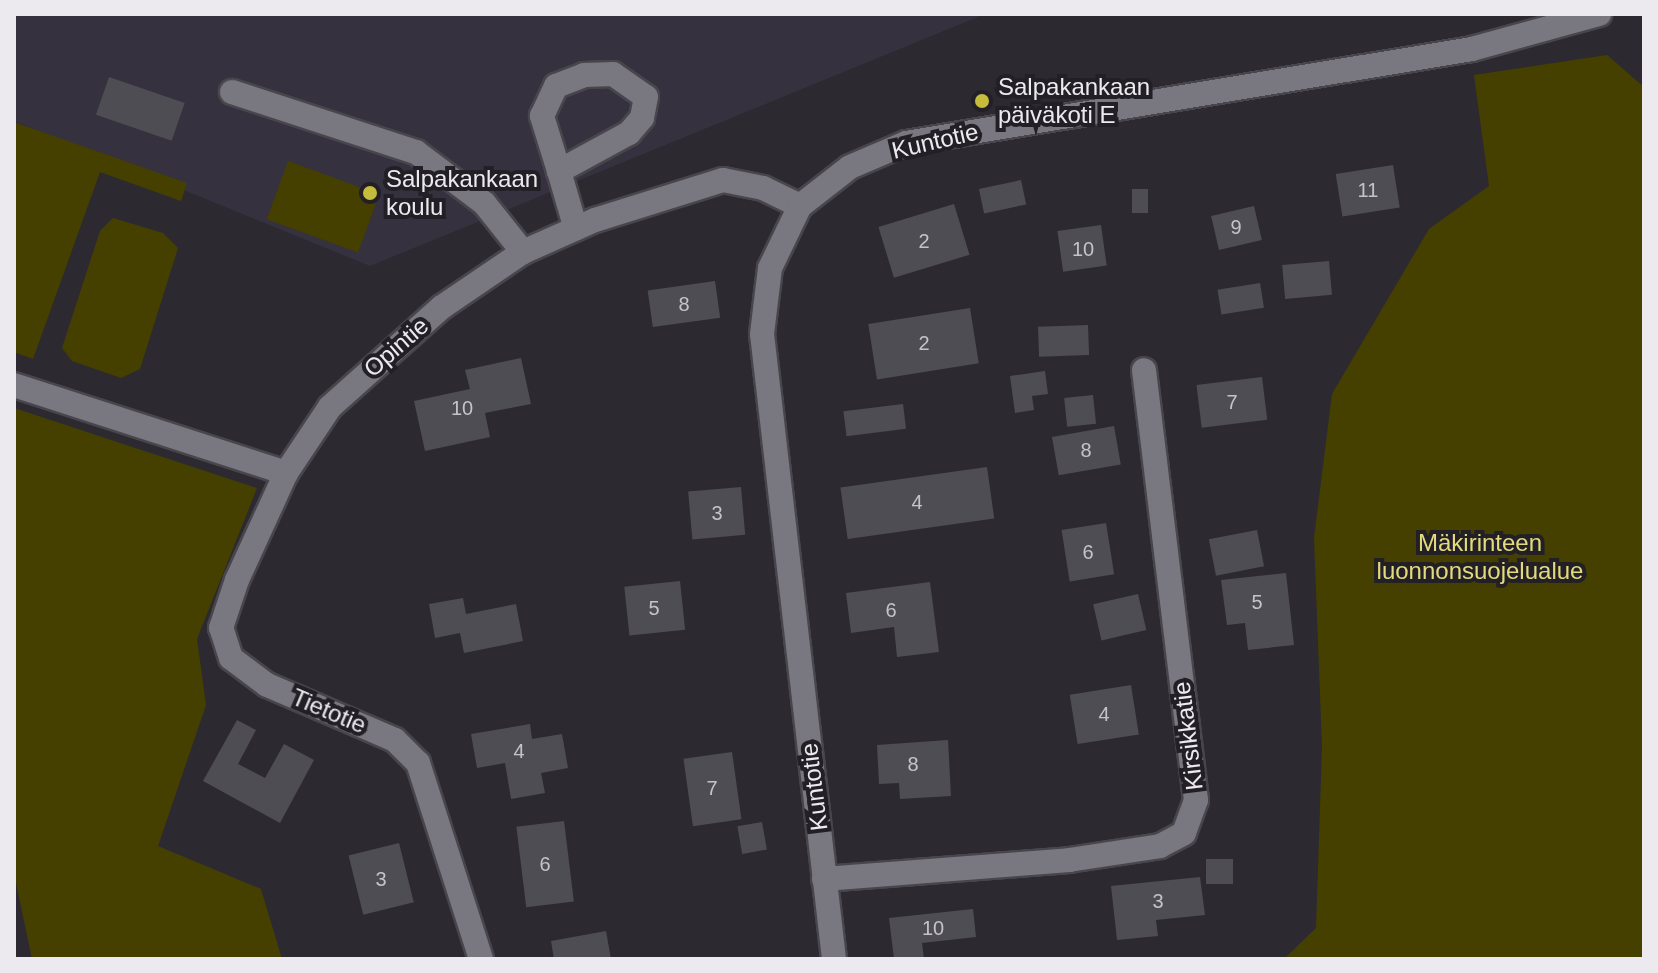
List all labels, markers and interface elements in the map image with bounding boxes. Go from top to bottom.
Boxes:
place label: Salpakankaan päiväkoti E [998,73,1150,129]
marker: Salpakankaan päiväkoti E [973,92,991,110]
street label: Kuntotie [889,117,981,165]
place label: Salpakankaan koulu [386,165,538,221]
house number: 11 [1358,178,1378,202]
marker: Salpakankaan koulu [361,184,379,202]
house number: 9 [1230,215,1242,239]
house number: 2 [918,229,930,253]
house number: 10 [1072,237,1094,261]
house number: 8 [678,292,690,316]
street label: Opintie [358,311,434,383]
house number: 2 [918,331,930,355]
house number: 7 [1226,390,1238,414]
house number: 10 [451,396,473,420]
house number: 8 [1080,438,1092,462]
house number: 4 [911,490,923,514]
house number: 3 [711,501,723,525]
park label: Mäkirinteen luonnonsuojelualue [1377,529,1583,585]
house number: 6 [1082,540,1094,564]
house number: 5 [1251,590,1263,614]
house number: 5 [648,596,660,620]
house number: 6 [885,598,897,622]
street label: Kirsikkatie [1167,680,1209,792]
street label: Tietotie [288,683,370,739]
house number: 4 [1098,702,1110,726]
house number: 4 [513,739,525,763]
street label: Kuntotie [794,742,834,832]
house number: 8 [907,752,919,776]
house number: 7 [706,776,718,800]
house number: 6 [539,852,551,876]
house number: 3 [375,867,387,891]
house number: 3 [1152,889,1164,913]
house number: 10 [922,916,944,940]

